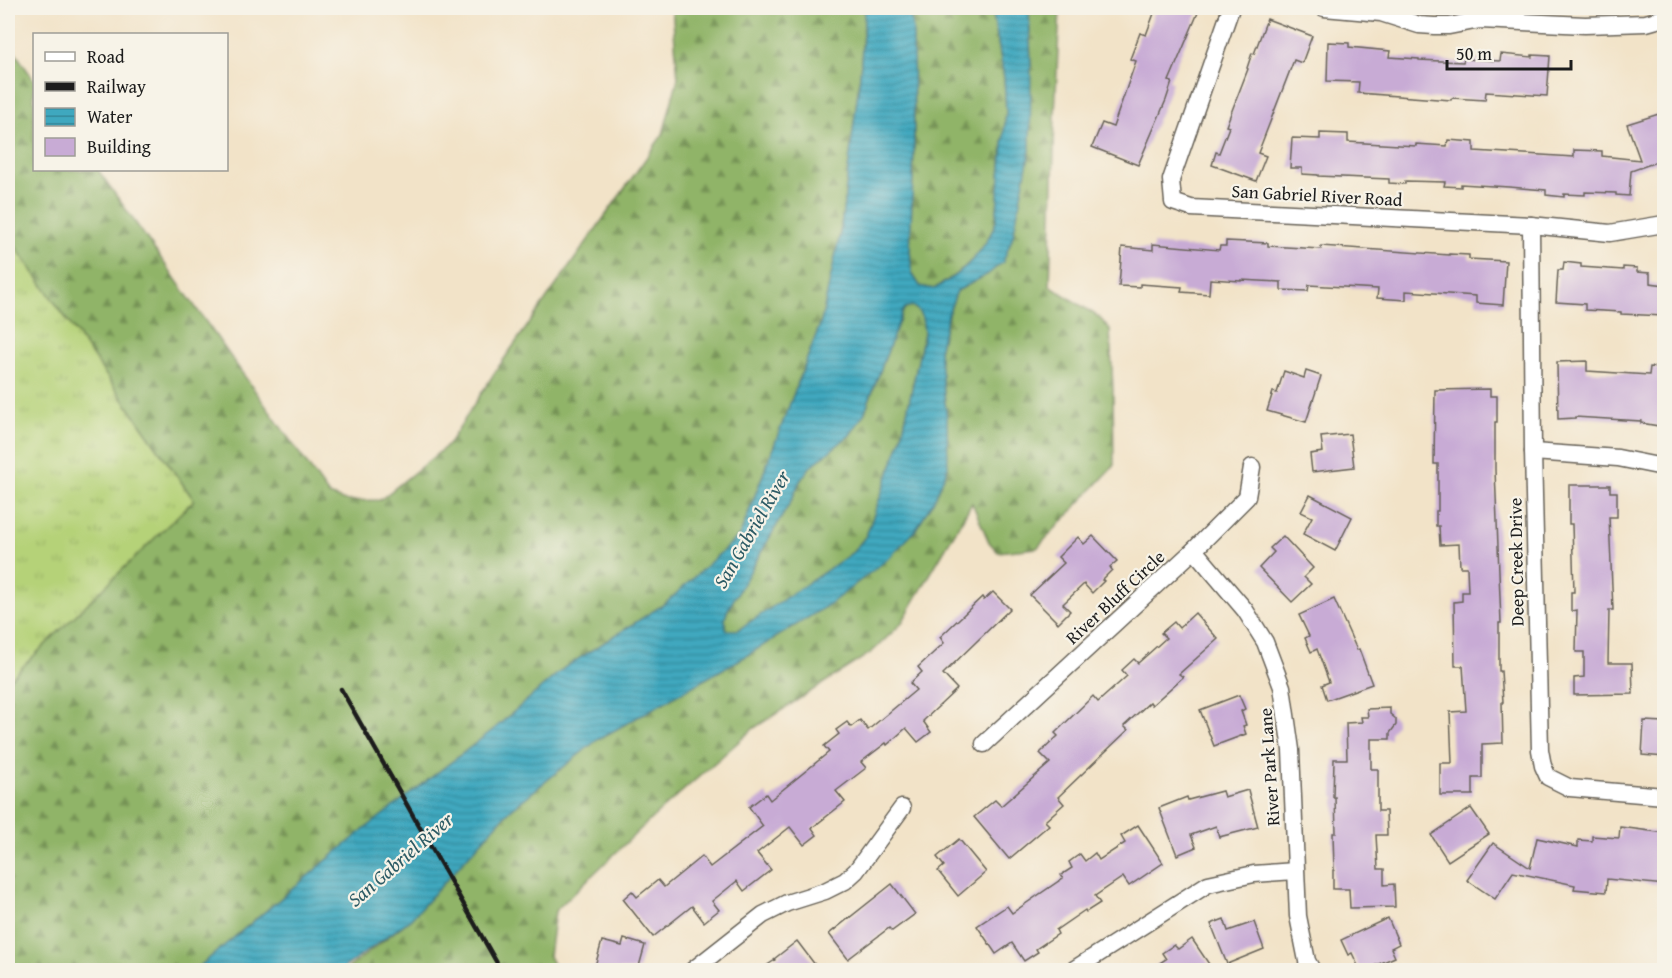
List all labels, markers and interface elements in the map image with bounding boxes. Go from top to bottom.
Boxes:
legend [33,33,228,171]
scale bar [1447,33,1572,71]
text: 50 m [1456,40,1492,67]
text: Road [87,43,125,70]
text: Railway [87,73,146,100]
text: Water [87,103,133,130]
text: Building [87,133,151,160]
street label: San Gabriel River Road [1231,177,1404,213]
water label: San Gabriel River [706,464,797,593]
street label: Deep Creek Drive [1501,497,1531,627]
street label: River Bluff Circle [1059,544,1171,650]
street label: River Park Lane [1251,707,1287,827]
water label: San Gabriel River [341,805,460,913]

